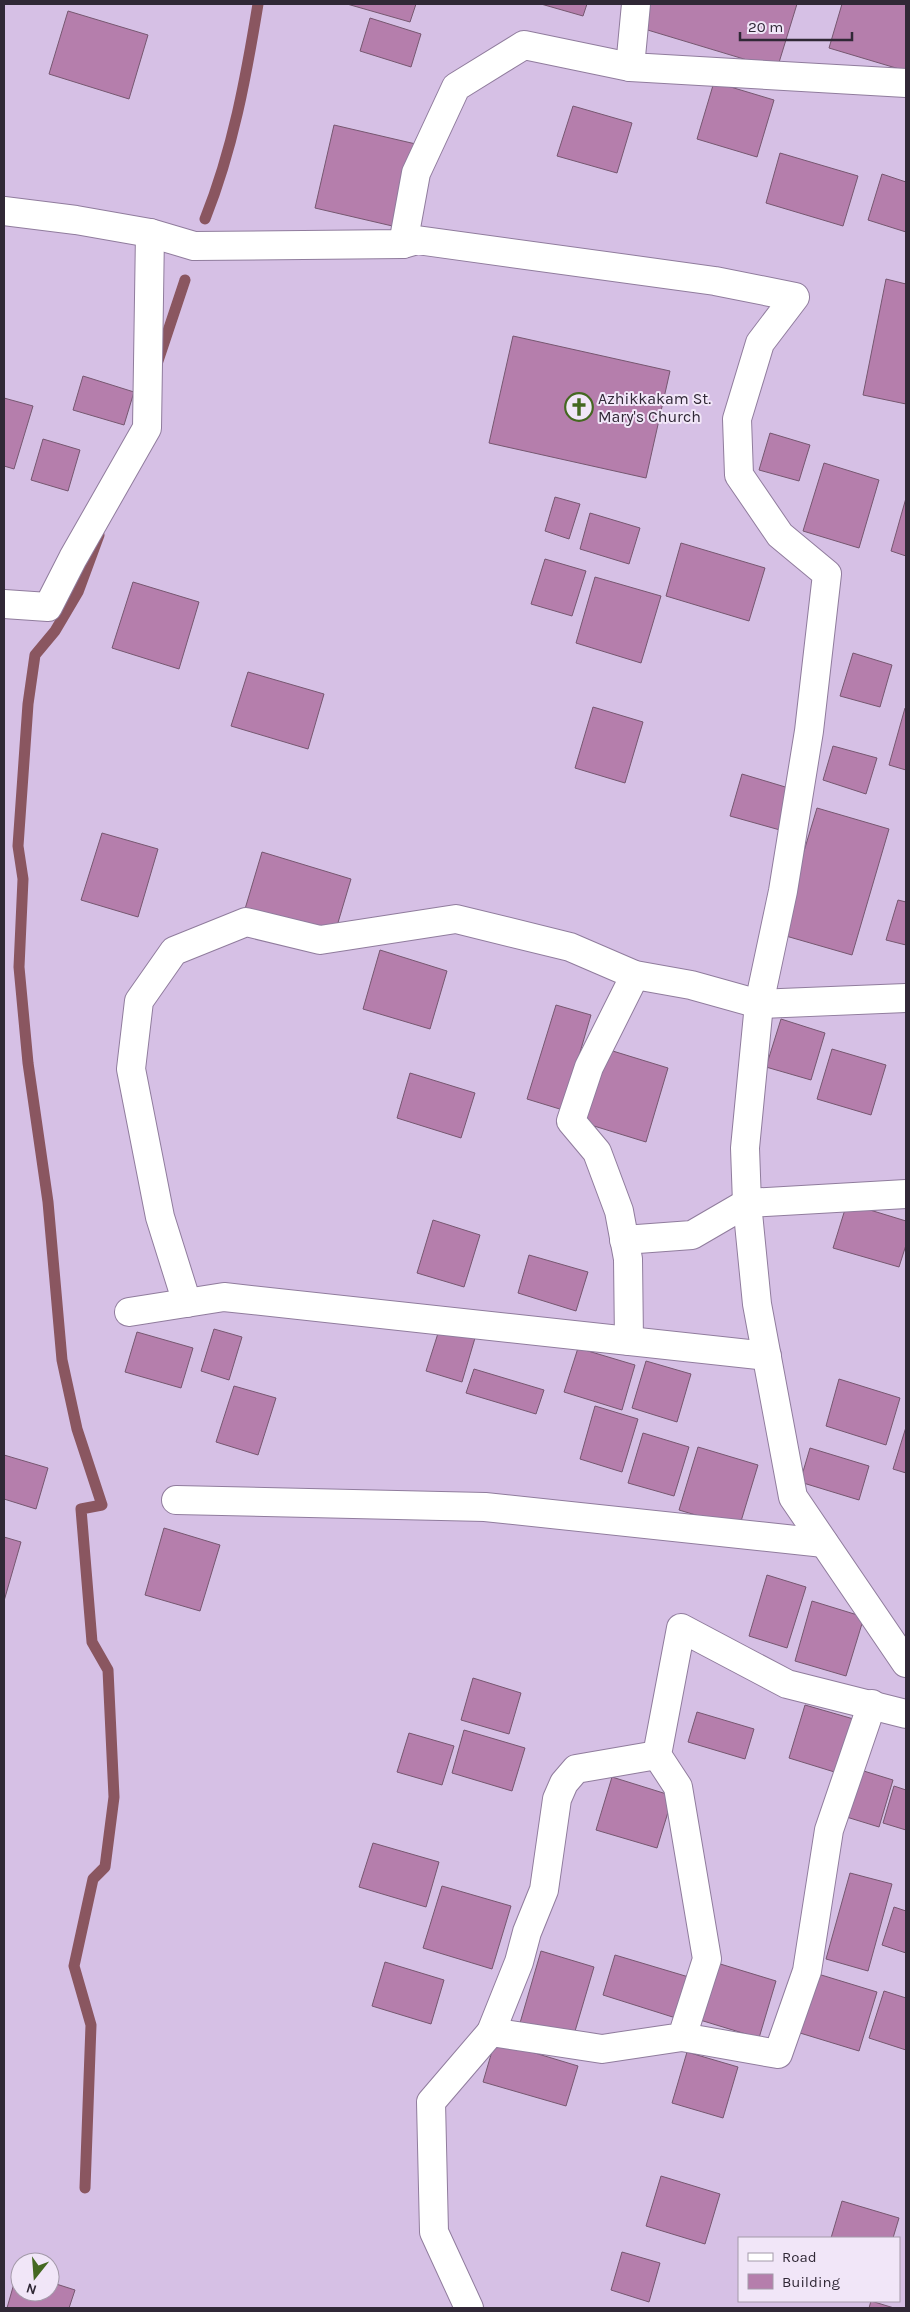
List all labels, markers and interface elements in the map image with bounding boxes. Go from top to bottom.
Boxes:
scale bar [740,10,852,42]
text: 20 m [748,18,783,36]
place label: Azhikkakam St. Mary's Church [598,389,711,426]
church icon: Azhikkakam St. Mary's Church [564,392,594,422]
legend [738,2237,900,2302]
text: Road [782,2248,817,2266]
north arrow [10,2252,60,2302]
text: Building [782,2273,840,2291]
text: N [24,2279,39,2299]

